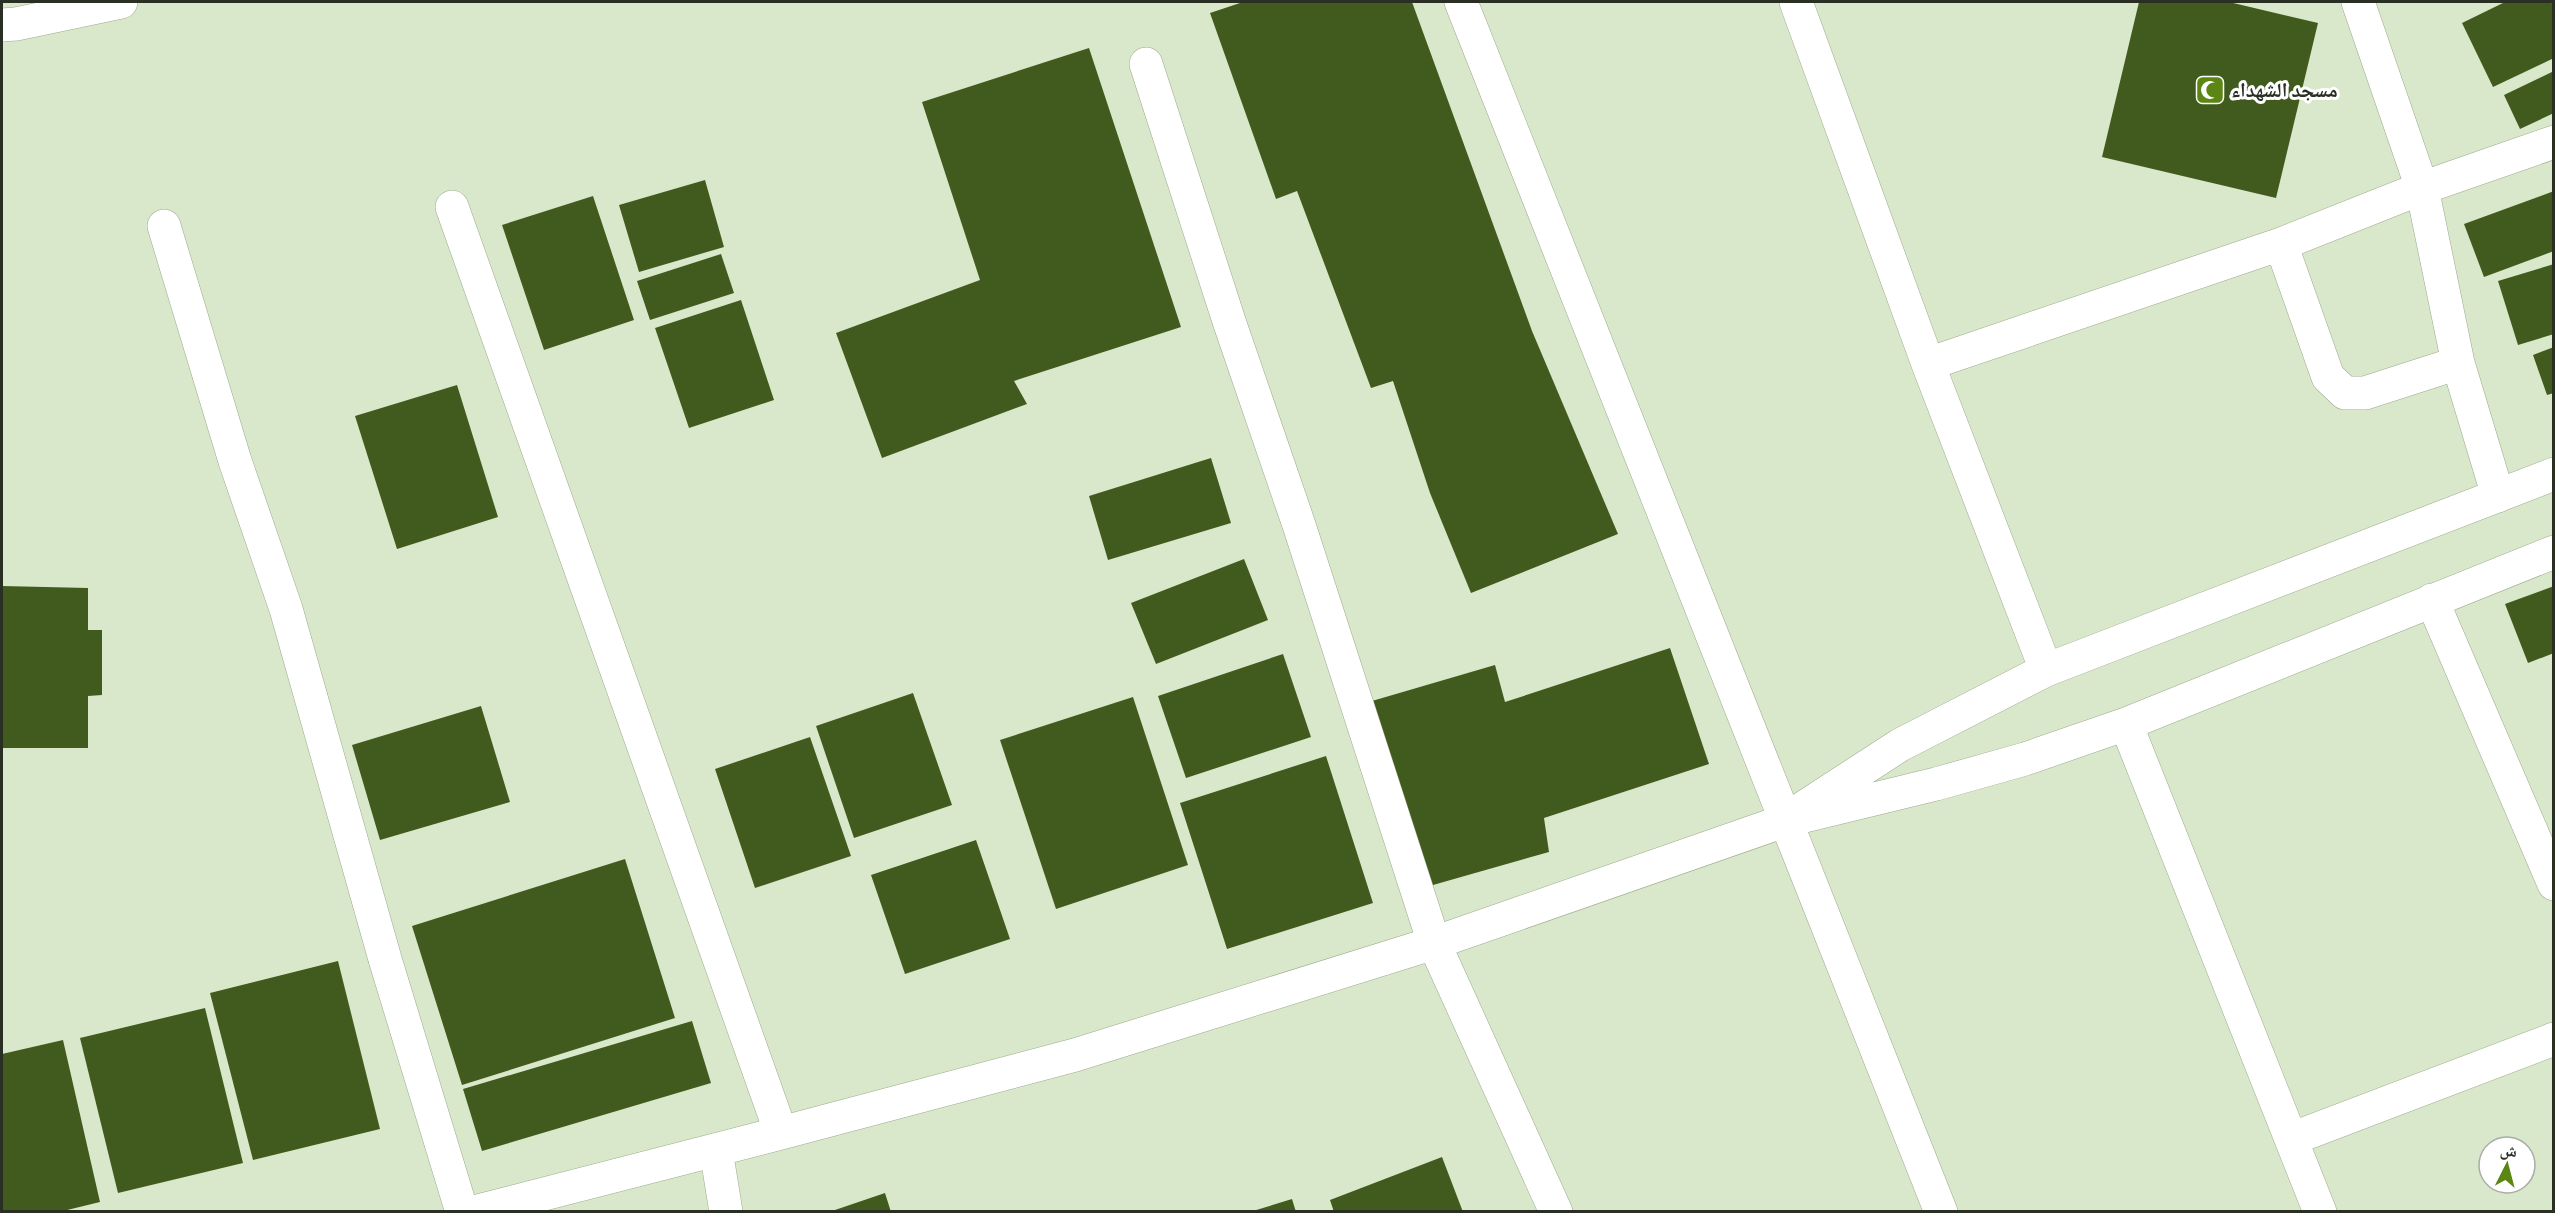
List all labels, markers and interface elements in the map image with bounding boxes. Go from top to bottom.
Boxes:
mosque icon: مسجد الشهداء [2194,74,2226,106]
place label: مسجد الشهداء [2231,78,2338,102]
north arrow [2477,1135,2537,1195]
text: ش [2499,1140,2518,1161]

